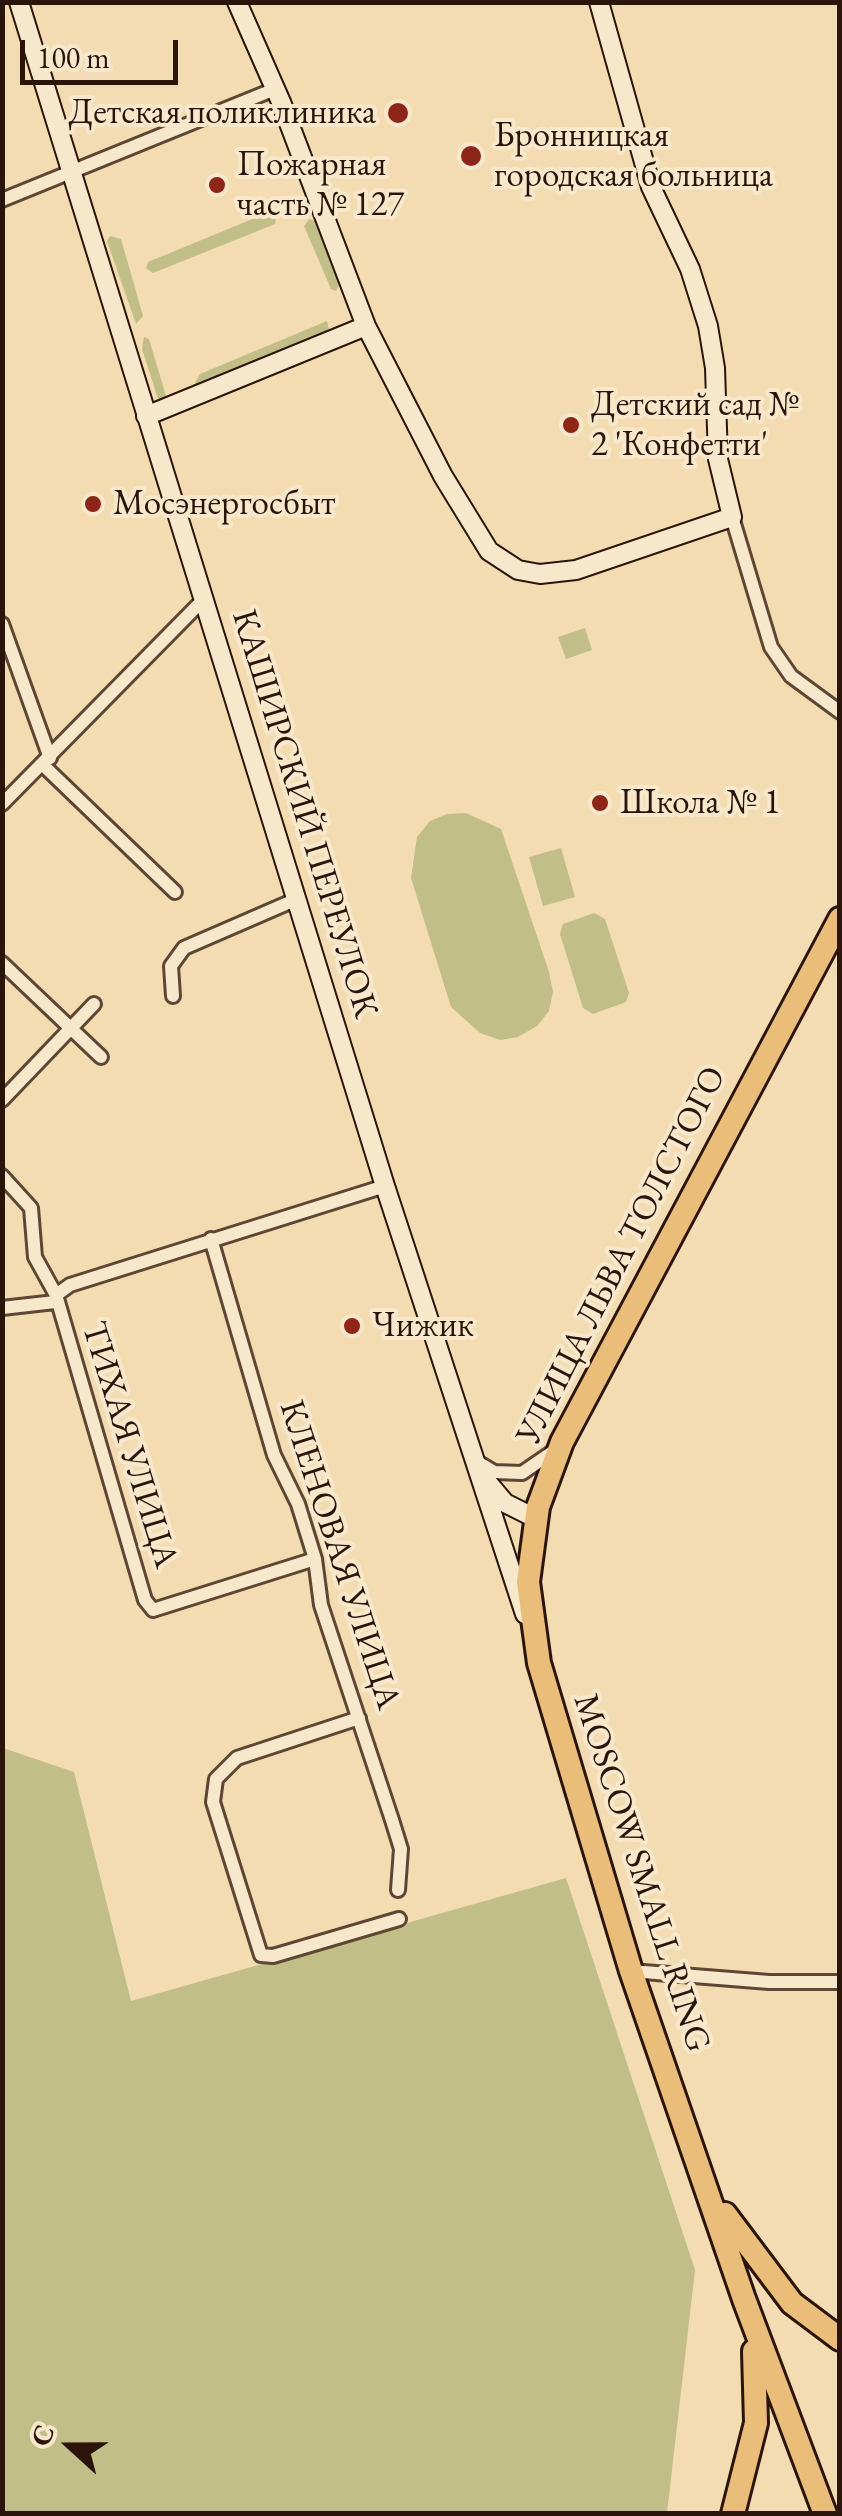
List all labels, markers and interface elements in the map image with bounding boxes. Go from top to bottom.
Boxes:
scale bar [25,20,182,82]
text: 100 m [37,38,110,77]
place label: Детская поликлиника [68,92,376,134]
marker: Детская поликлиника [385,100,411,126]
place label: Бронницкая городская больница [494,115,773,197]
marker: Бронницкая городская больница [458,143,484,169]
place label: Пожарная часть № 127 [237,144,404,226]
marker: Пожарная часть № 127 [206,174,228,196]
place label: Детский сад № 2 'Конфетти' [591,384,799,466]
marker: Детский сад № 2 'Конфетти' [560,414,582,436]
place label: Мосэнергосбыт [113,483,335,525]
marker: Мосэнергосбыт [82,493,104,515]
street label: КАШИРСКИЙ ПЕРЕУЛОК [222,605,386,1023]
place label: Школа № 1 [620,782,781,824]
marker: Школа № 1 [589,792,611,814]
street label: УЛИЦА ЛЬВА ТОЛСТОГО [508,1060,736,1452]
place label: Чижик [372,1305,474,1347]
marker: Чижик [341,1315,363,1337]
street label: ТИХАЯ УЛИЦА [72,1317,186,1573]
street label: КЛЕНОВАЯ УЛИЦА [269,1395,409,1715]
street label: MOSCOW SMALL RING [563,1689,719,2057]
north arrow [20,2396,120,2496]
text: С [22,2420,62,2451]

